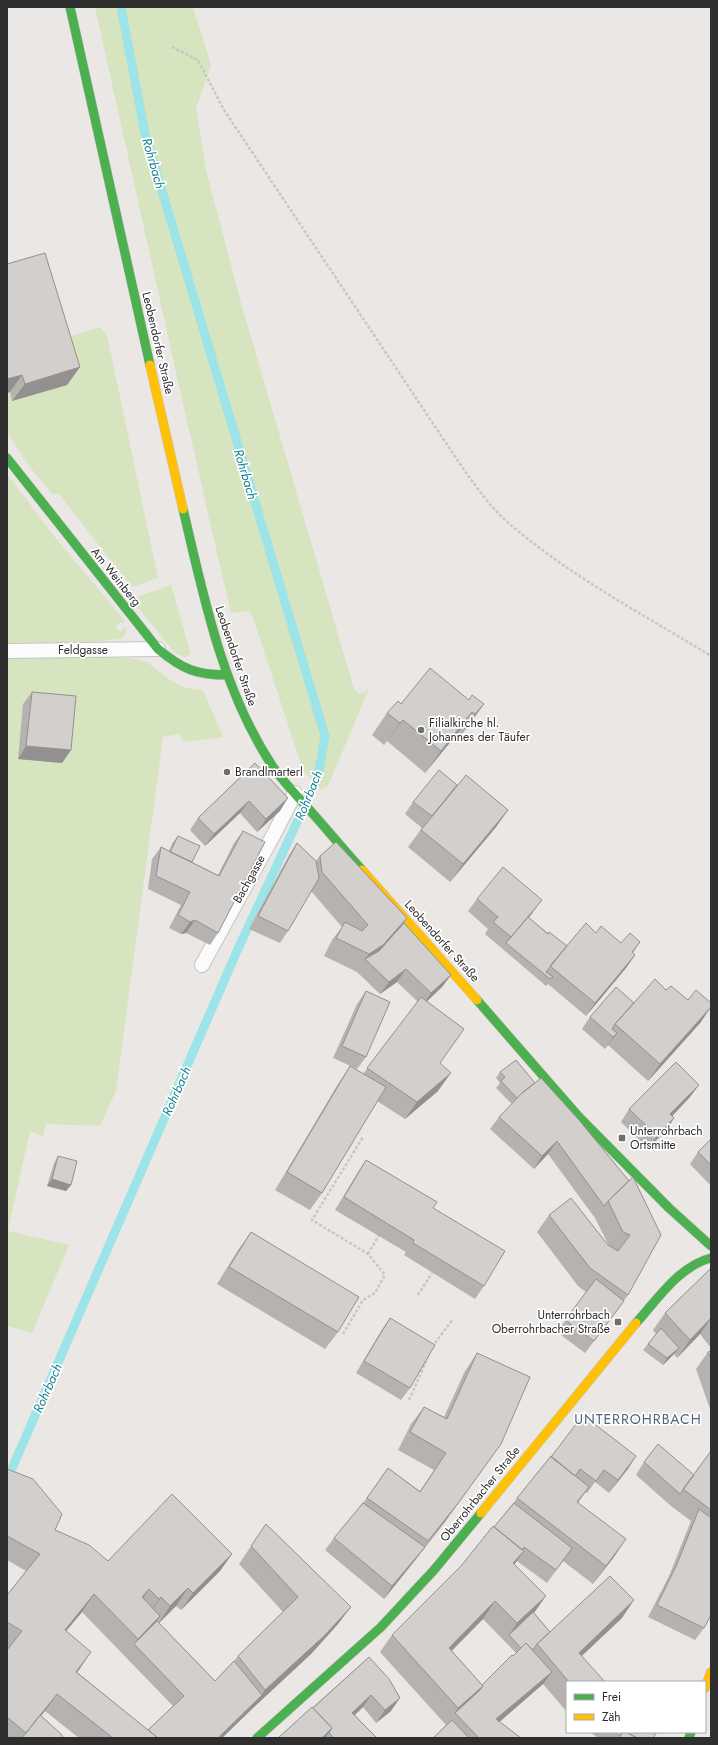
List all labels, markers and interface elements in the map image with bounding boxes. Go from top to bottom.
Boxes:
water label: Rohrbach [137,136,170,191]
street label: Leobendorfer Straße [137,290,179,396]
water label: Rohrbach [229,447,262,502]
street label: Am Weinberg [87,544,145,610]
street label: Leobendorfer Straße [210,604,262,708]
street label: Feldgasse [58,641,108,659]
place label: Filialkirche hl. Johannes der Täufer [427,714,531,746]
marker: Filialkirche hl. Johannes der Täufer [416,725,426,735]
place label: Brandlmarterl [235,763,303,781]
marker: Brandlmarterl [222,767,232,777]
water label: Rohrbach [290,767,327,823]
street label: Bachgasse [228,851,270,907]
street label: Leobendorfer Straße [400,896,484,986]
water label: Rohrbach [157,1063,196,1119]
place label: Unterrohrbach Ortsmitte [630,1122,703,1154]
marker: Unterrohrbach Ortsmitte [617,1133,627,1143]
place label: Unterrohrbach Oberrohrbacher Straße [492,1306,610,1338]
marker: Unterrohrbach Oberrohrbacher Straße [613,1317,623,1327]
water label: Rohrbach [28,1360,67,1416]
district label: UNTERROHRBACH [574,1409,702,1429]
street label: Oberrohrbacher Straße [436,1442,524,1546]
legend [566,1681,706,1733]
text: Frei [602,1688,621,1706]
text: Zäh [602,1708,621,1726]

